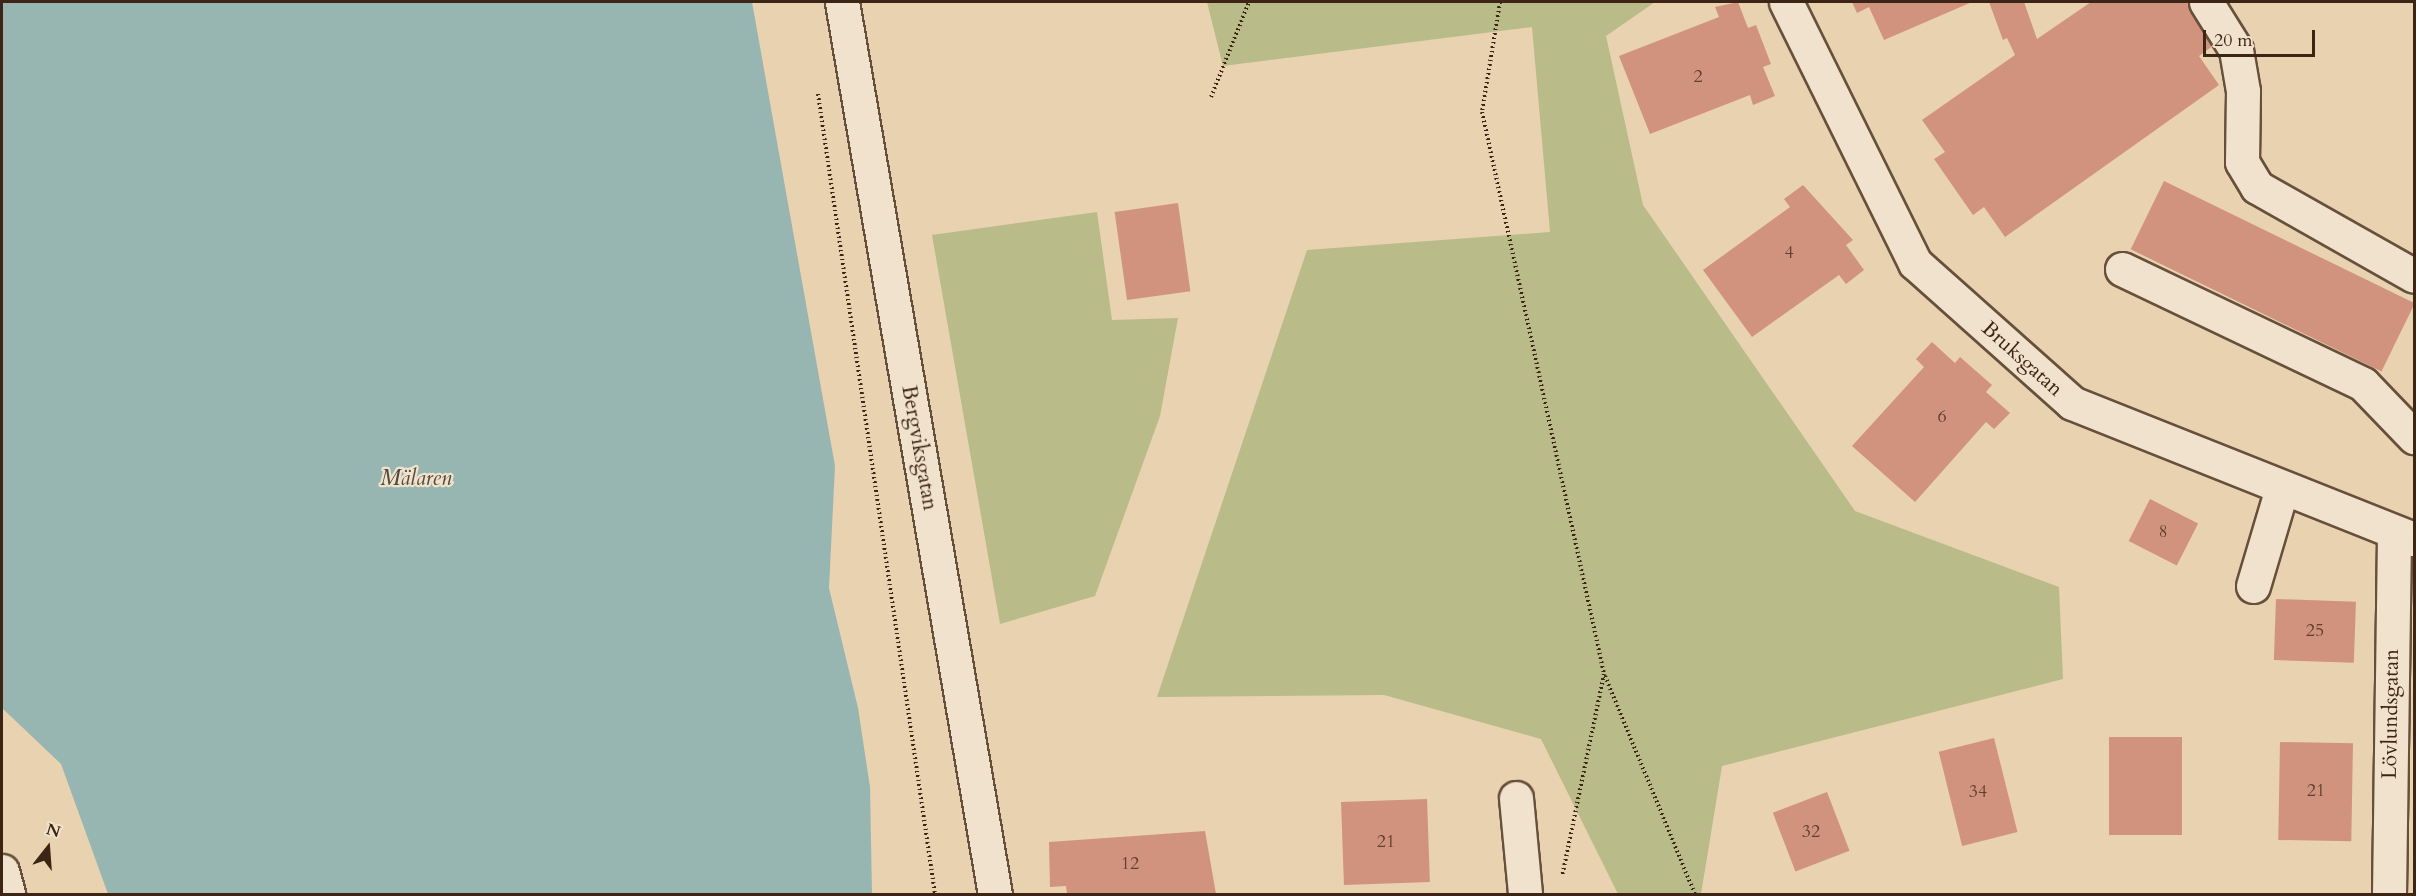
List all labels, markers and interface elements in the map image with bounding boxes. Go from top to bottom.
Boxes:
scale bar [2206,18,2318,56]
text: 20 m [2214,28,2253,53]
house number: 2 [1693,66,1703,88]
house number: 4 [1784,242,1794,264]
street label: Bruksgatan [1976,316,2068,402]
street label: Bergviksgatan [896,384,942,512]
house number: 6 [1937,406,1947,428]
water label: Mälaren [380,466,452,492]
house number: 8 [2158,521,2168,543]
house number: 25 [2306,620,2324,642]
street label: Lövlundsgatan [2377,649,2405,779]
house number: 21 [2307,780,2325,802]
house number: 34 [1969,781,1987,803]
north arrow [18,818,78,878]
text: N [43,818,63,843]
house number: 32 [1802,821,1820,843]
house number: 21 [1377,831,1395,853]
house number: 12 [1121,853,1139,875]

